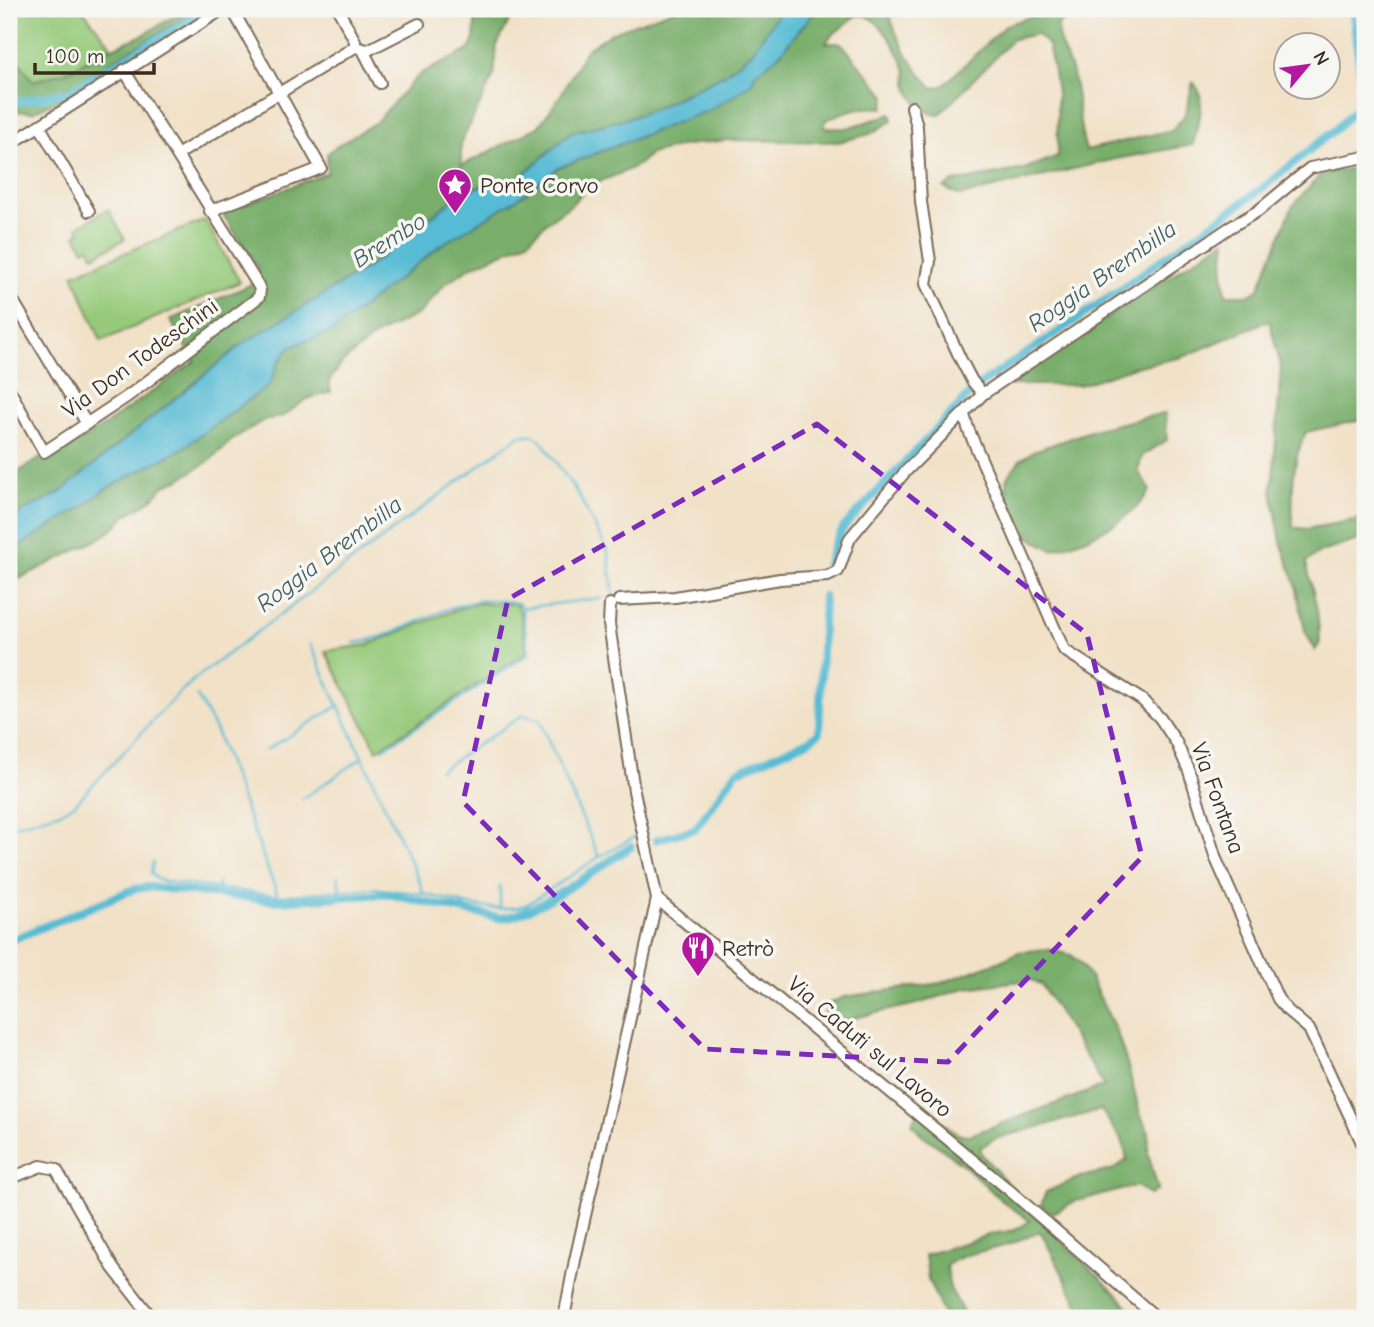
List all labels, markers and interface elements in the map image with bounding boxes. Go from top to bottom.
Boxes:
scale bar [35,32,154,76]
north arrow [1272,32,1342,102]
text: 100 m [46,44,104,68]
text: N [1308,47,1334,69]
place icon: Ponte Corvo [436,166,474,215]
place label: Ponte Corvo [480,172,599,199]
water label: Brembo [347,207,431,273]
water label: Roggia Brembilla [1022,214,1182,338]
street label: Via Don Todeschini [57,292,223,424]
water label: Roggia Brembilla [251,490,407,618]
street label: Via Fontana [1185,739,1251,857]
restaurant icon: Retrò [679,929,717,978]
place label: Retrò [722,935,774,962]
street label: Via Caduti sul Lavoro [783,971,957,1123]

